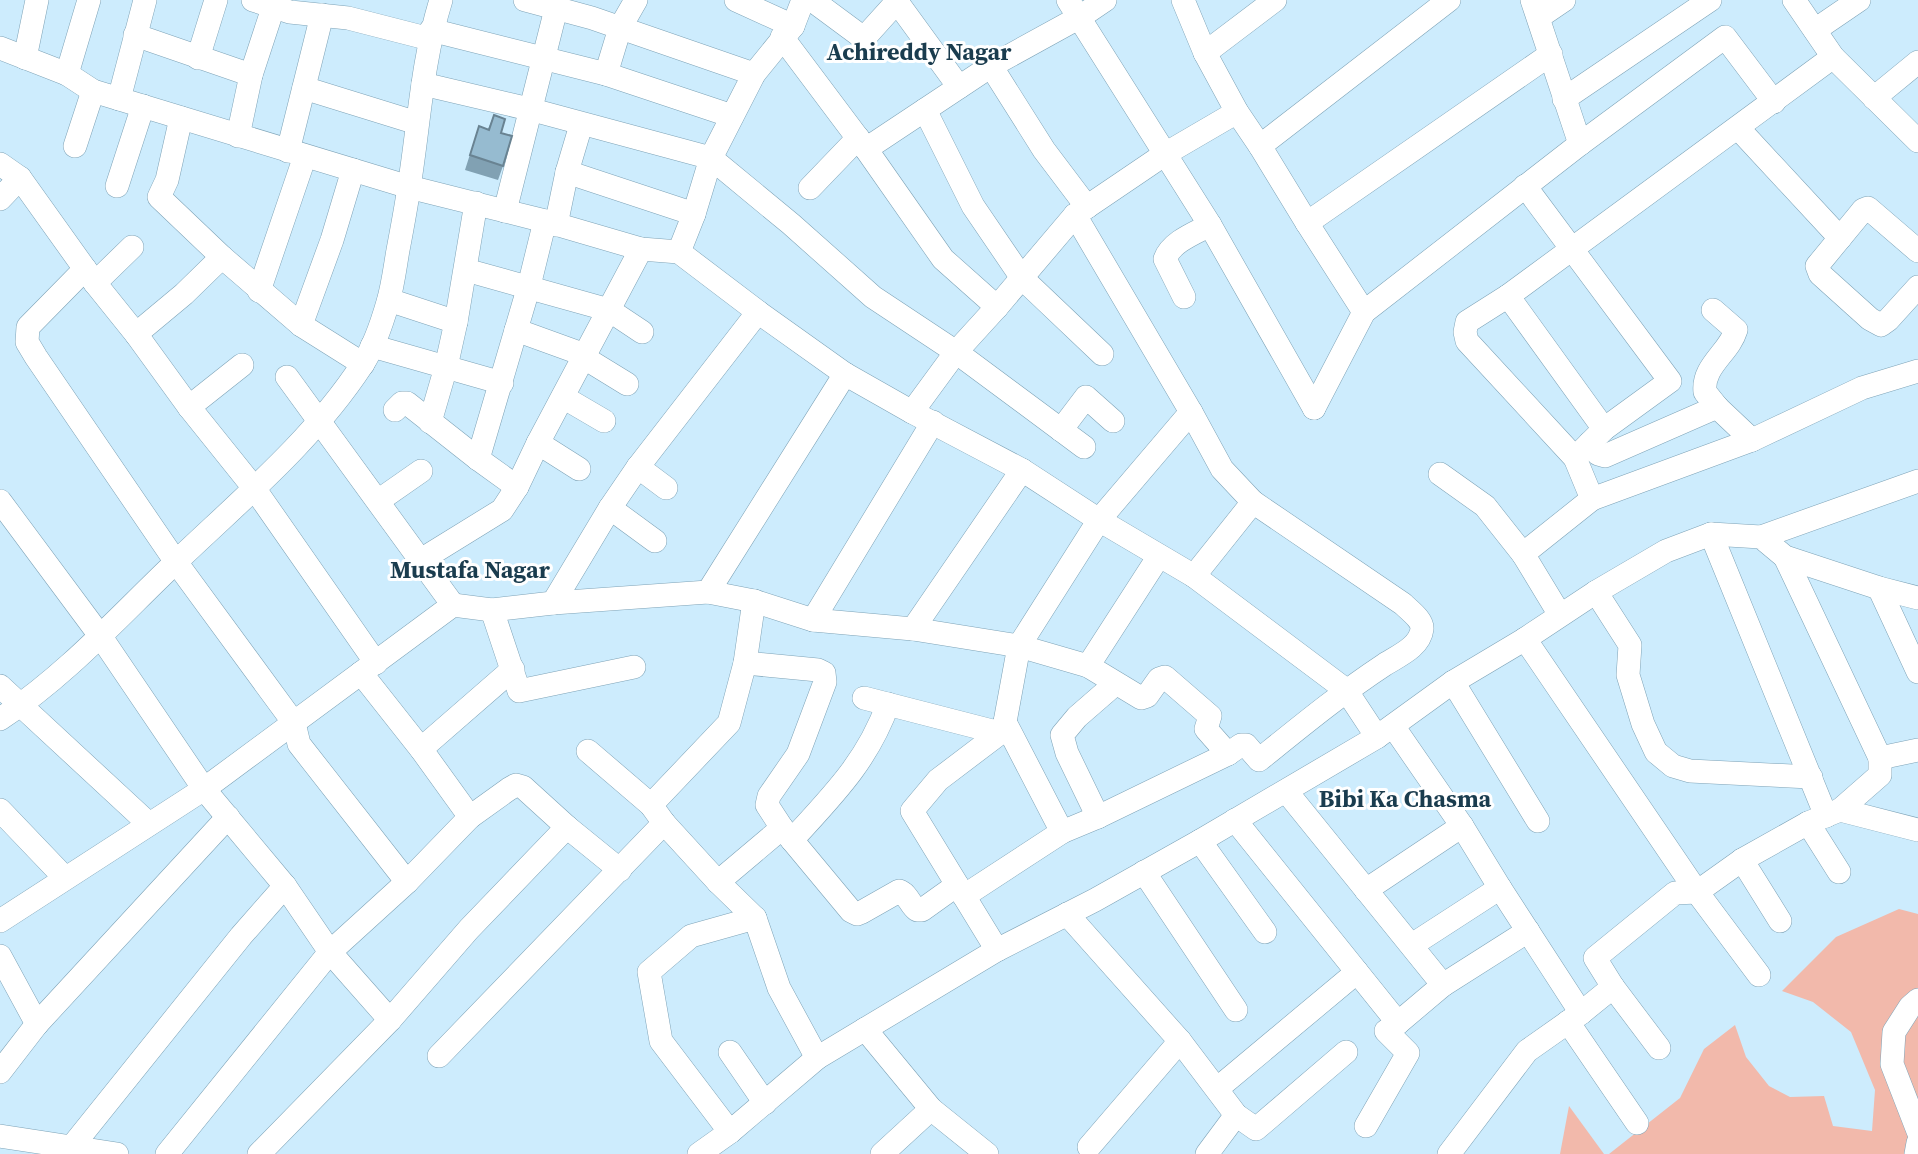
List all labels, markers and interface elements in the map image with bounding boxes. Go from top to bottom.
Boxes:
district label: Achireddy Nagar [827,35,1012,68]
district label: Mustafa Nagar [390,553,551,586]
district label: Bibi Ka Chasma [1319,782,1491,815]

